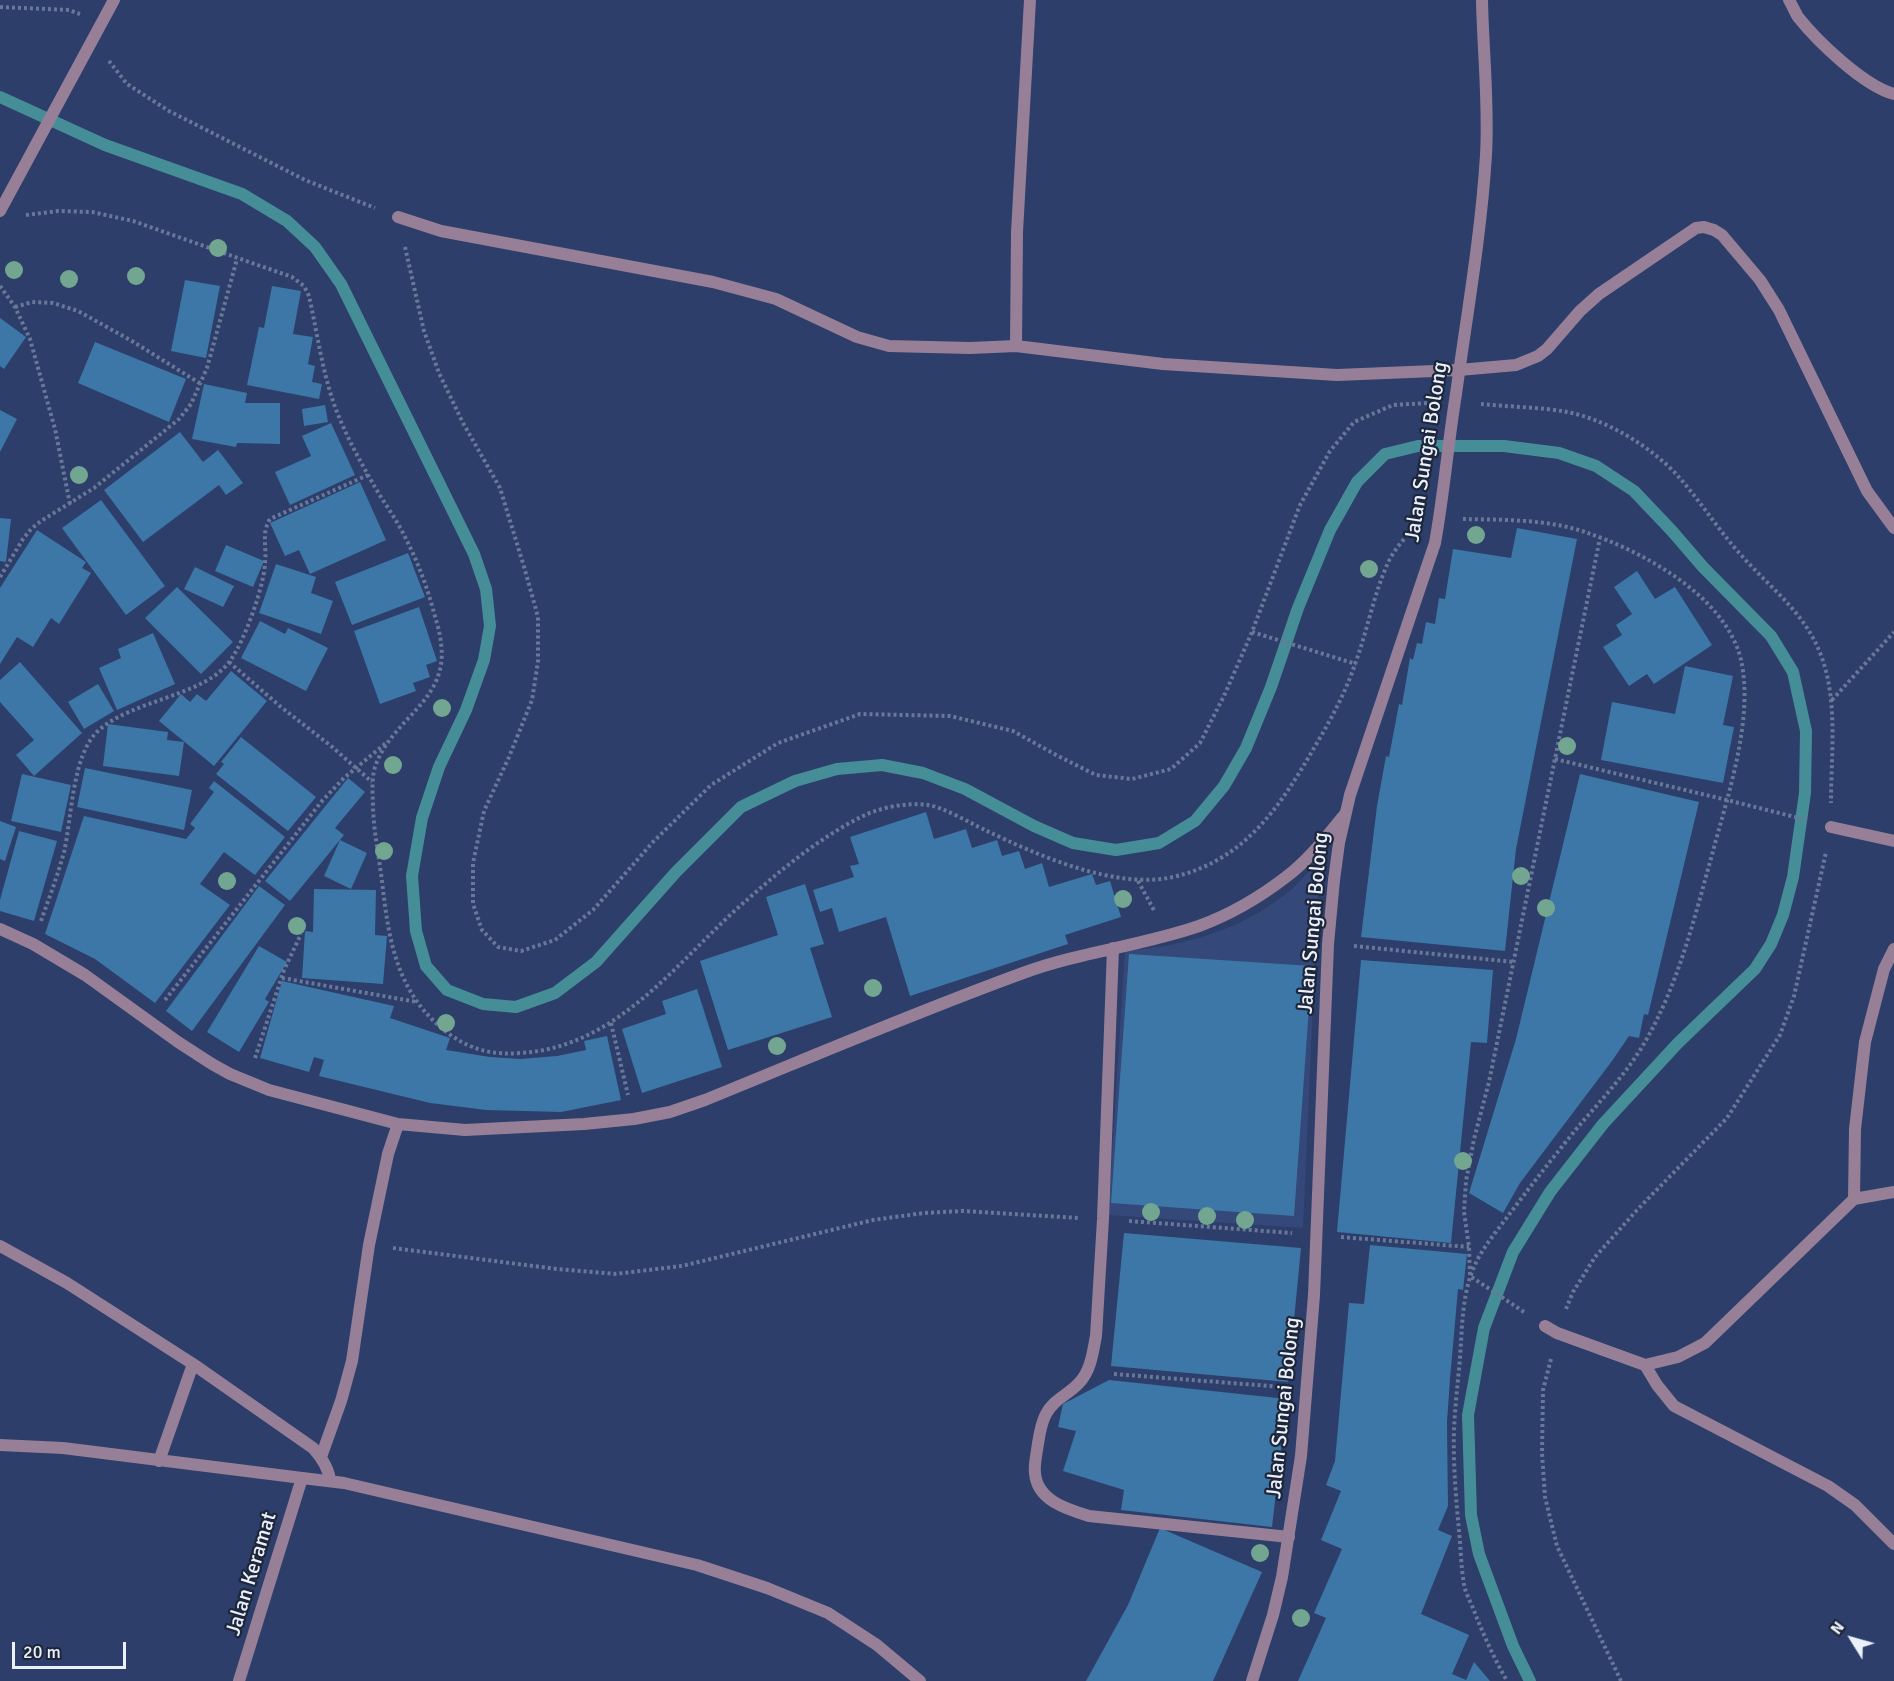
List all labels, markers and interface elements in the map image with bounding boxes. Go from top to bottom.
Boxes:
street label: Jalan Sungai Bolong [1400,360,1454,544]
street label: Jalan Sungai Bolong [1294,831,1334,1015]
street label: Jalan Sungai Bolong [1262,1316,1306,1500]
street label: Jalan Keramat [221,1509,283,1639]
north arrow [1822,1609,1882,1669]
text: N [1826,1618,1849,1639]
scale bar [15,1630,129,1668]
text: 20 m [23,1641,61,1663]

